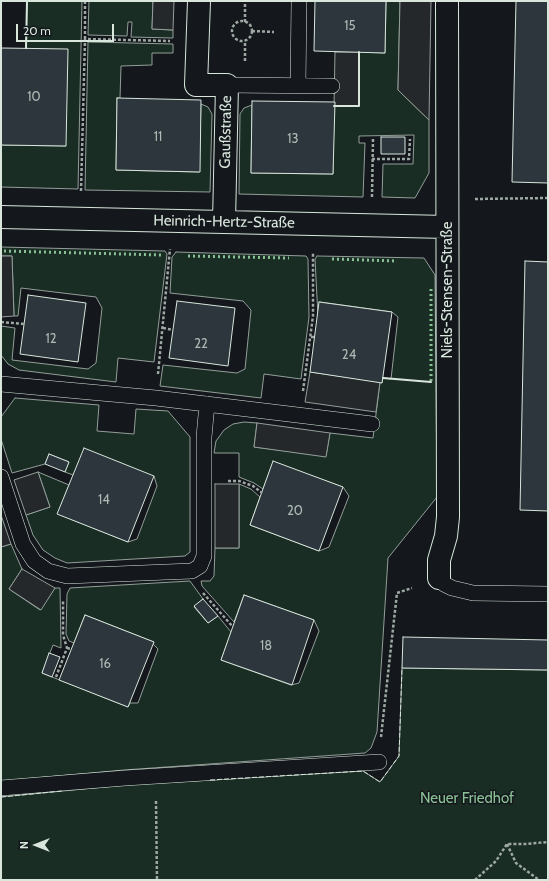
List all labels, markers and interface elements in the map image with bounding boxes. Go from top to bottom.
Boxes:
scale bar [18,16,116,42]
house number: 15 [344,18,356,34]
text: 20 m [23,23,51,38]
house number: 10 [27,89,41,105]
street label: Gaußstraße [216,95,236,169]
house number: 11 [154,129,162,145]
house number: 13 [287,131,299,147]
street label: Heinrich-Hertz-Straße [153,212,295,232]
street label: Niels-Stensen-Straße [439,222,457,358]
house number: 12 [45,331,57,347]
house number: 22 [194,336,208,352]
house number: 24 [342,347,356,363]
house number: 14 [98,492,110,508]
house number: 20 [287,503,303,519]
house number: 18 [260,638,272,654]
house number: 16 [99,656,111,672]
park label: Neuer Friedhof [420,790,514,808]
north arrow [16,825,56,865]
text: N [17,841,31,849]

